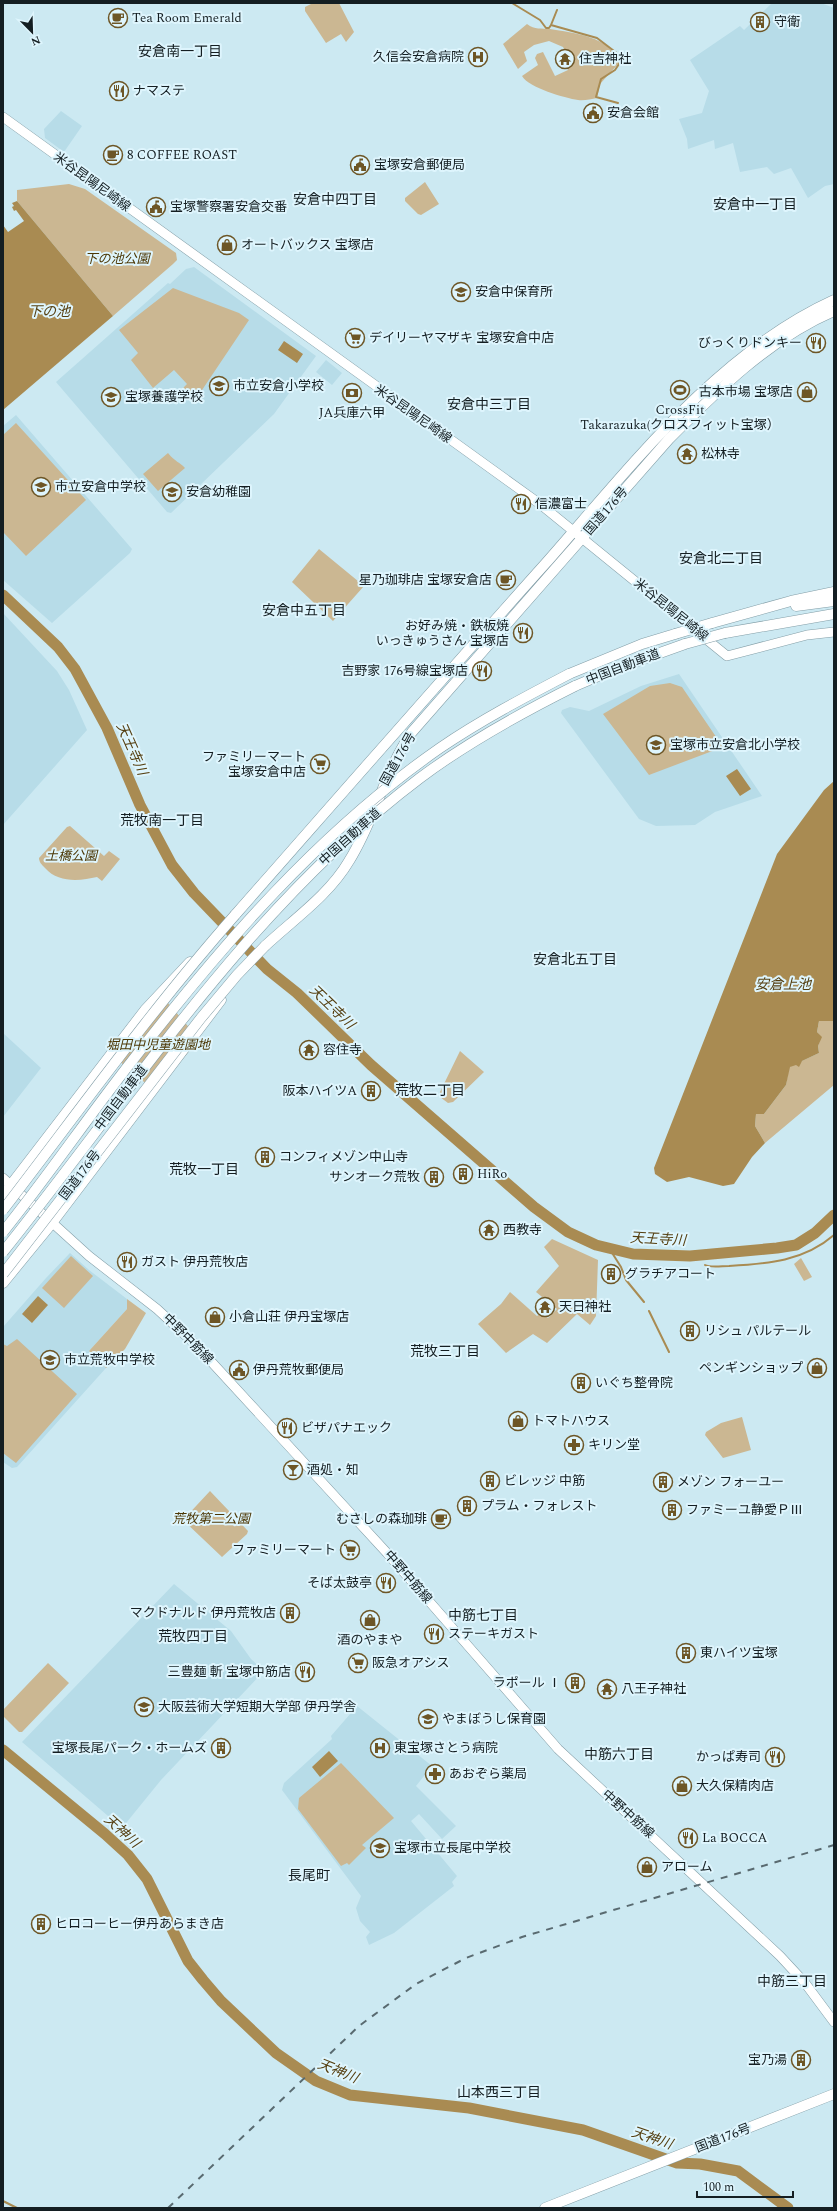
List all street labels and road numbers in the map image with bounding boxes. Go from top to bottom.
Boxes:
street label: 米谷昆陽尼崎線 [49,147,135,217]
street label: 米谷昆陽尼崎線 [370,380,456,448]
street label: 国道176号 [579,482,633,540]
street label: 米谷昆陽尼崎線 [629,574,713,646]
street label: 中国自動車道 [583,644,663,690]
street label: 国道176号 [375,729,421,789]
street label: 中国自動車道 [314,803,386,871]
street label: 中国自動車道 [90,1061,152,1135]
street label: 国道176号 [54,1146,106,1204]
street label: 中野中筋線 [158,1309,218,1369]
street label: 中野中筋線 [379,1546,437,1608]
street label: 中野中筋線 [597,1785,659,1843]
street label: 国道176号 [692,2118,754,2158]

